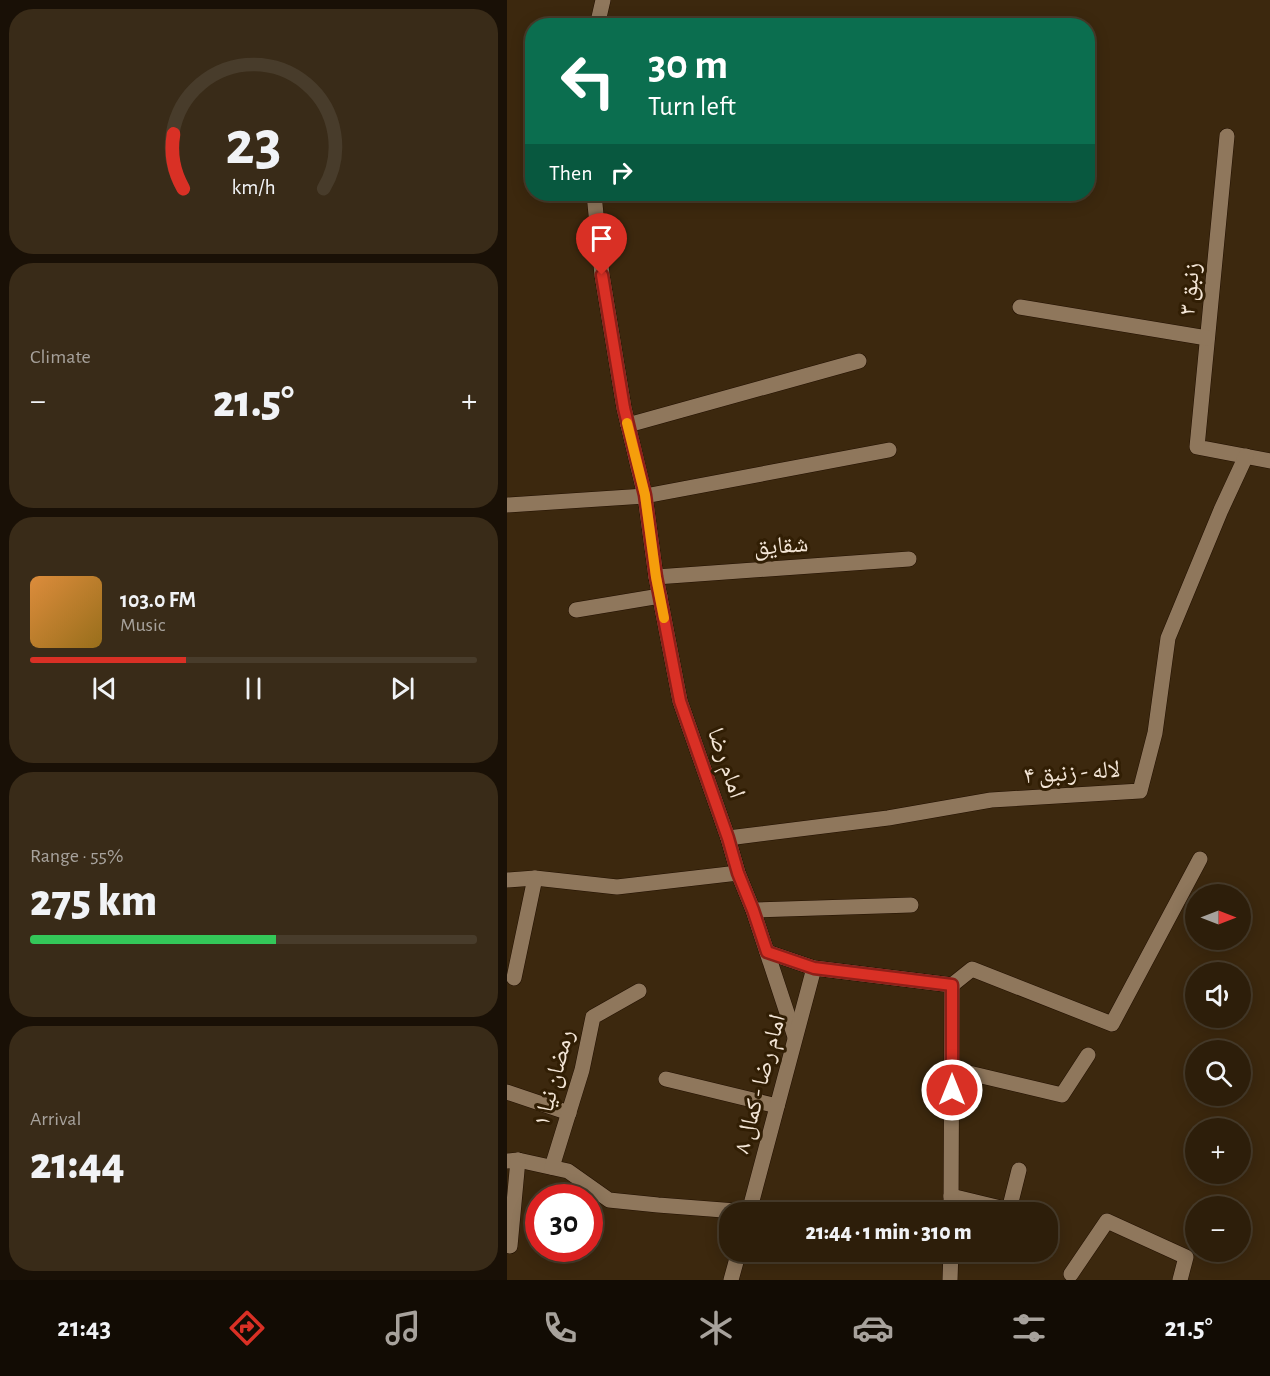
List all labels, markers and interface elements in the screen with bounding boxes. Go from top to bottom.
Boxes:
icon: left [549,42,627,120]
text: 30 m [648,44,728,86]
text: Turn left [648,93,736,120]
text: 23 [225,113,282,175]
icon: right [605,156,638,189]
text: Then [549,162,593,184]
text: km/h [231,177,276,198]
pin [576,213,627,275]
icon: arrive [585,222,618,255]
street label: زنبق ۳ [1175,261,1206,317]
text: Climate [30,347,91,367]
text: 21.5° [213,380,294,425]
text: − [30,385,46,418]
text: + [461,385,477,418]
street label: شقایق [753,532,809,561]
text: 103.0 FM [120,589,196,611]
text: Music [120,615,166,635]
icon: previous [88,672,121,705]
icon: pause [237,672,270,705]
icon: next [386,672,419,705]
street label: امام رضا [700,725,749,802]
street label: لاله - زنبق ۴ [1023,758,1121,789]
text: Range · 55% [30,846,123,866]
text: 275 km [30,879,157,924]
north arrow [1185,884,1251,950]
map controls [1185,884,1251,1262]
button: sound [1185,962,1251,1028]
street label: امام رضا - کمال ۸ [730,1012,793,1157]
street label: رمضان نیا ۱ [530,1027,579,1129]
button: search [1185,1040,1251,1106]
position arrow [920,1058,984,1122]
text: Arrival [30,1109,81,1129]
button: + [1185,1118,1251,1184]
text: 21:44 [30,1142,125,1187]
speed limit sign: 30 [525,1184,603,1262]
button: − [1185,1196,1251,1262]
text: 21:44 · 1 min · 310 m [805,1221,972,1243]
icon: directions [226,1307,268,1349]
icon: music [382,1307,424,1349]
icon: phone [539,1307,581,1349]
icon: climate [695,1307,737,1349]
icon: car [852,1307,894,1349]
icon: filters [1008,1307,1050,1349]
text: 21:43 [57,1314,111,1341]
text: 21.5° [1164,1314,1213,1341]

